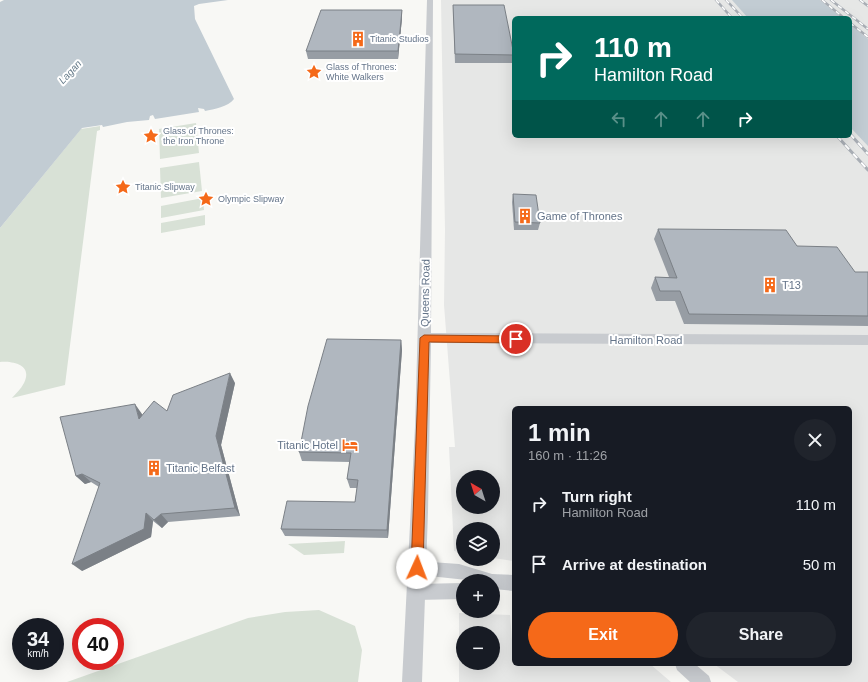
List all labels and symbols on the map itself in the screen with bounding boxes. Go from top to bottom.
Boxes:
building icon: Titanic Studios [349,30,367,48]
place label: Titanic Studios [370,34,429,44]
water label: Lagan [56,58,84,86]
place label: Glass of Thrones: White Walkers [326,62,397,82]
place icon: Glass of Thrones: White Walkers [305,63,323,81]
place label: Glass of Thrones: the Iron Throne [163,126,234,146]
place icon: Glass of Thrones: the Iron Throne [142,127,160,145]
place icon: Titanic Slipway [114,178,132,196]
place label: Titanic Slipway [135,182,195,192]
place icon: Olympic Slipway [197,190,215,208]
place label: Olympic Slipway [218,194,285,204]
building icon: Game of Thrones [516,207,534,225]
place label: Game of Thrones [537,210,623,222]
street label: Queens Road [418,259,432,327]
building icon: T13 [761,276,779,294]
place label: T13 [782,279,801,291]
pin [499,322,533,356]
street label: Hamilton Road [610,334,682,346]
hotel icon: Titanic Hotel [341,436,359,454]
place label: Titanic Hotel [277,439,338,451]
building icon: Titanic Belfast [145,459,163,477]
place label: Titanic Belfast [166,462,235,474]
north arrow [456,470,500,514]
position arrow [396,547,438,589]
speed limit sign: 40 [72,618,124,670]

